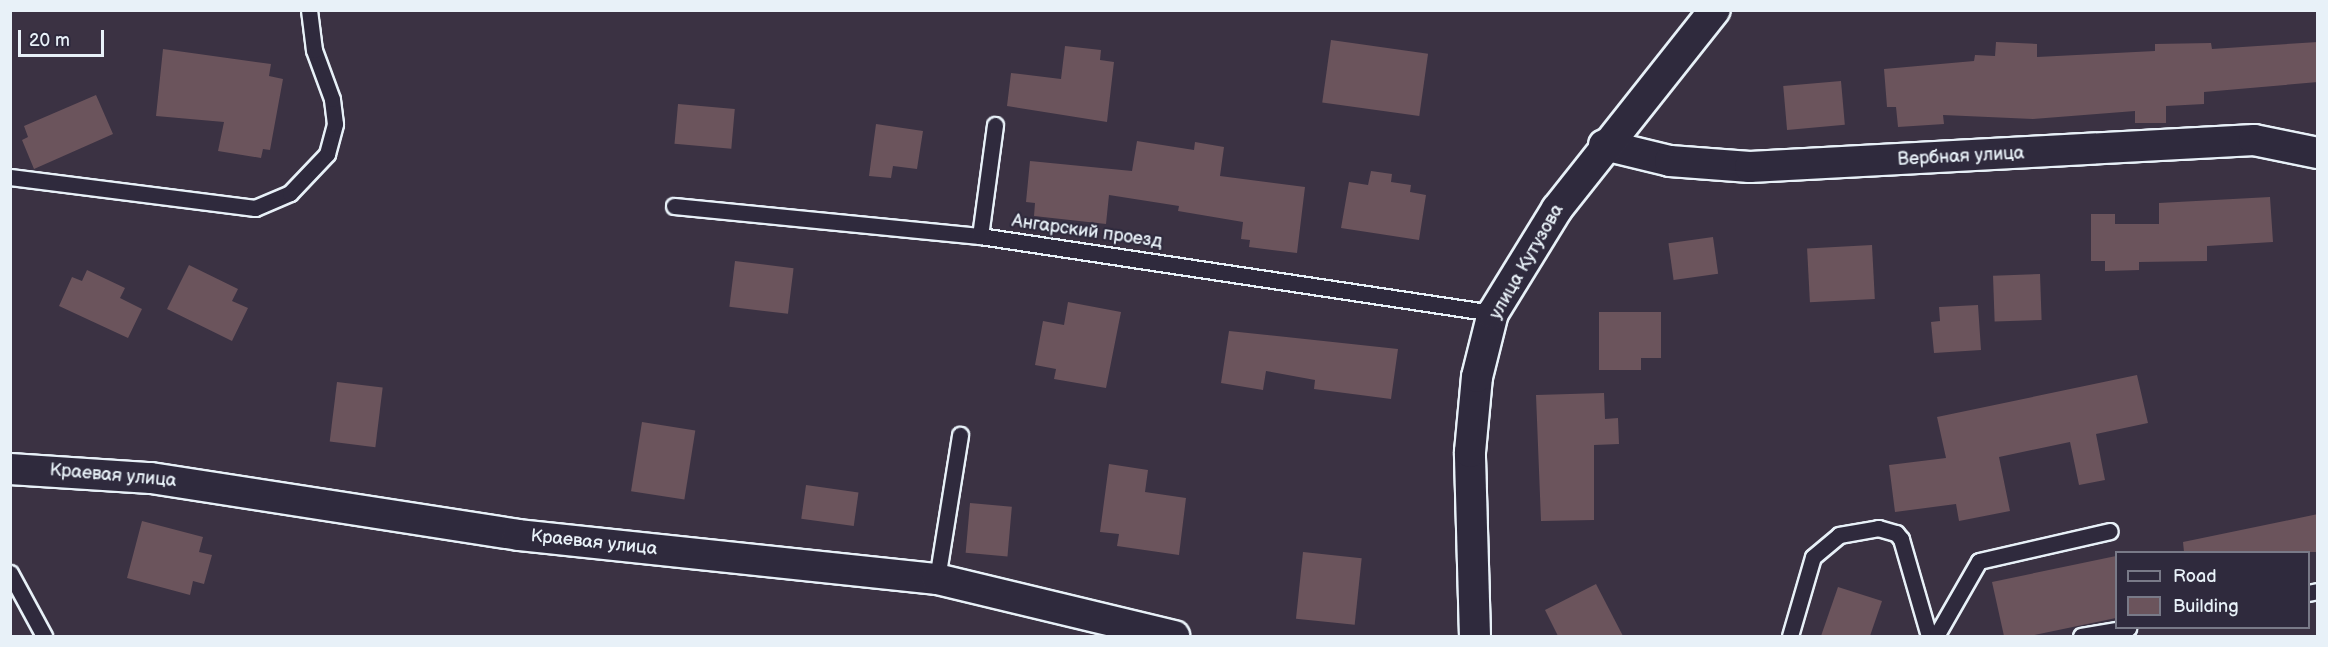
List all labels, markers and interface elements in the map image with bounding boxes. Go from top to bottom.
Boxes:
scale bar [21,18,106,56]
text: 20 m [29,30,70,51]
street label: Вербная улица [1897,143,2025,171]
street label: улица Кутузова [1485,201,1569,323]
street label: Ангарский проезд [1010,211,1164,253]
street label: Краевая улица [49,460,177,492]
street label: Краевая улица [530,526,658,560]
legend [2115,551,2310,629]
text: Road [2173,566,2217,587]
text: Building [2173,596,2239,617]

